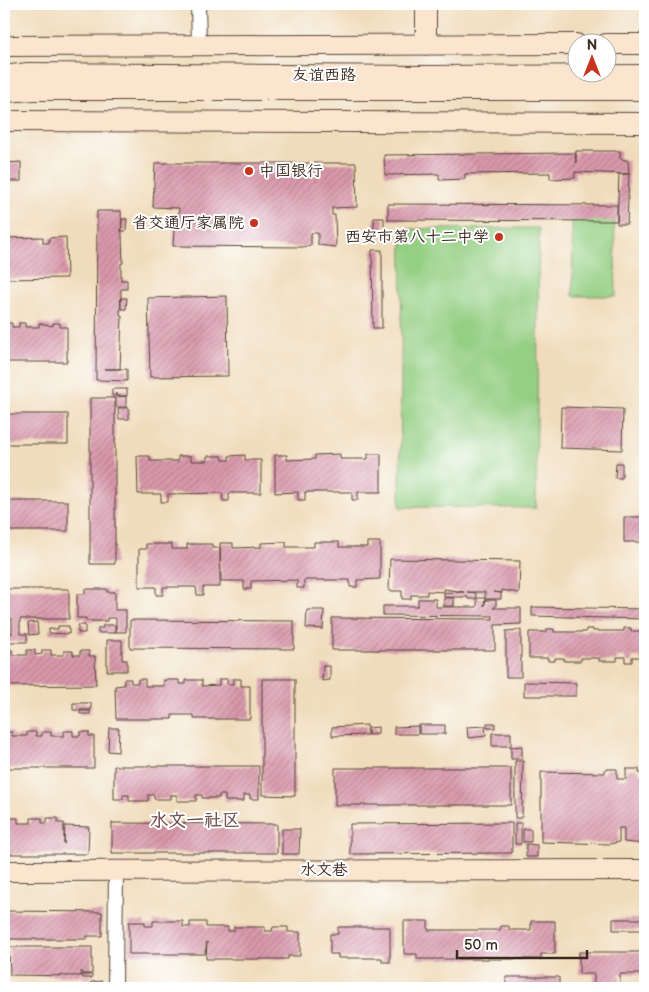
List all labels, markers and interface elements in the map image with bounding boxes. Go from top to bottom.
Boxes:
north arrow [566,32,616,82]
text: N [587,37,597,54]
street label: 友谊西路 [292,66,356,85]
place label: 中国银行 [259,162,323,181]
marker: 中国银行 [243,165,255,177]
place label: 省交通厅家属院 [132,214,244,233]
marker: 省交通厅家属院 [248,217,260,229]
place label: 西安市第八十二中学 [345,228,489,247]
marker: 西安市第八十二中学 [493,231,505,243]
district label: 水文一社区 [150,810,240,831]
street label: 水文巷 [300,861,348,880]
scale bar [457,927,586,959]
text: 50 m [464,936,498,955]

